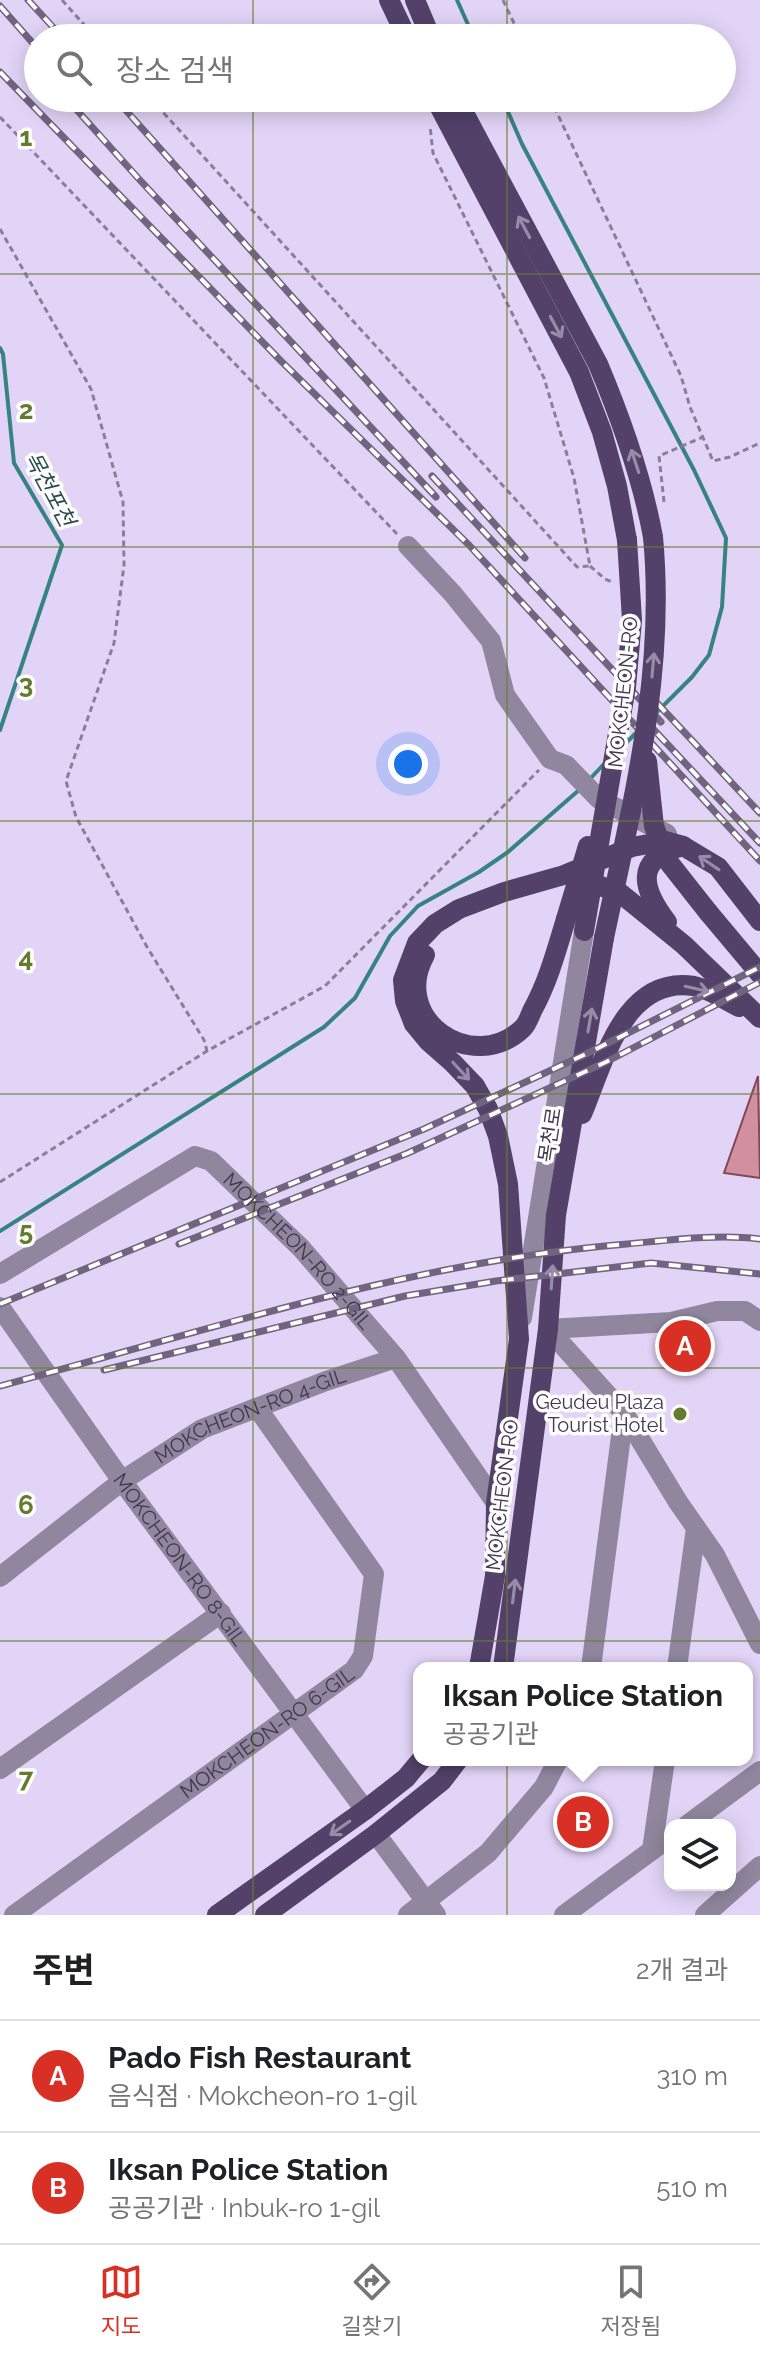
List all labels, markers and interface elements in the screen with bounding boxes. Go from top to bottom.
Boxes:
search box [24,24,736,112]
icon: search [52,46,96,90]
text: 장소 검색 [116,53,234,88]
text: 1 [20,122,33,152]
one-way arrow [515,216,531,240]
one-way arrow [548,314,564,338]
text: 2 [19,395,33,425]
water label: 목천포천 [20,447,82,533]
one-way arrow [627,449,642,475]
street label: MOKCHEON-RO [603,615,643,769]
one-way arrow [646,652,661,679]
text: 3 [19,669,33,699]
your location [388,744,428,784]
one-way arrow [698,855,720,871]
text: 4 [19,943,33,973]
one-way arrow [683,983,709,998]
one-way arrow [583,1008,598,1033]
one-way arrow [451,1061,470,1081]
street label: 목천로 [534,1106,566,1164]
street label: MOKCHEON-RO 2-GIL [218,1168,378,1335]
text: 5 [19,1216,33,1246]
one-way arrow [545,1264,560,1291]
pin: A [659,1316,711,1376]
street label: MOKCHEON-RO 4-GIL [150,1363,349,1469]
place label: Geudeu Plaza Tourist Hotel [535,1390,665,1437]
marker: Geudeu Plaza Tourist Hotel [671,1405,689,1423]
street label: MOKCHEON-RO [481,1418,523,1572]
street label: MOKCHEON-RO 8-GIL [108,1468,252,1651]
text: 6 [18,1490,34,1520]
one-way arrow [507,1578,522,1605]
street label: MOKCHEON-RO 6-GIL [175,1662,359,1803]
popup [413,1662,753,1766]
text: Iksan Police Station [443,1678,723,1713]
text: 공공기관 [443,1719,539,1749]
text: 7 [19,1763,34,1793]
pin: B [557,1792,609,1852]
map controls [664,1819,736,1891]
button: layers [664,1819,736,1891]
one-way arrow [330,1820,352,1836]
text: 주변 [32,1950,95,1990]
text: 2개 결과 [636,1955,728,1985]
text: Pado Fish Restaurant [108,2040,411,2075]
text: A [49,2061,67,2091]
text: 310 m [657,2061,728,2091]
text: 음식점 · Mokcheon-ro 1-gil [108,2081,417,2111]
text: Iksan Police Station [108,2152,388,2187]
text: B [49,2173,67,2203]
text: 510 m [656,2173,728,2203]
text: 공공기관 · Inbuk-ro 1-gil [108,2193,380,2223]
tab: 지도 [99,2260,143,2340]
tab: 길찾기 [341,2260,402,2340]
tab: 저장됨 [600,2260,661,2340]

